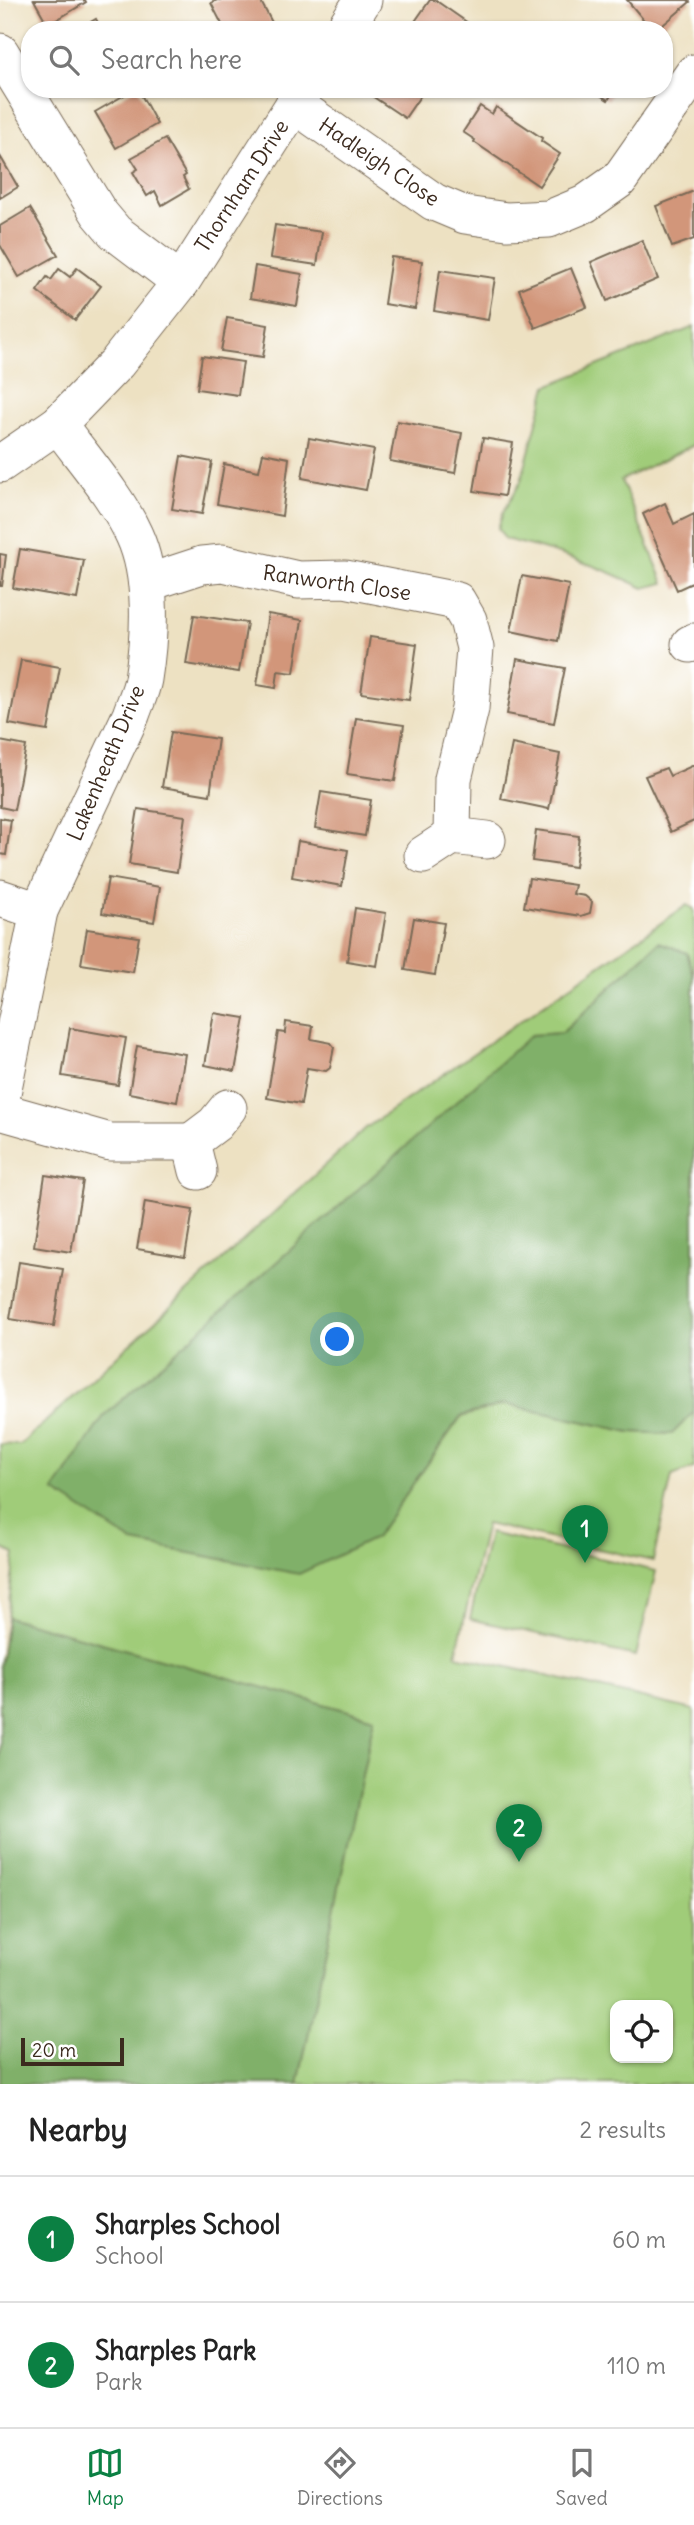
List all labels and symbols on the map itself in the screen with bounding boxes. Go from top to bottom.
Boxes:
street label: Hadleigh Close [314,111,445,212]
street label: Thornham Drive [189,114,295,257]
street label: Ranworth Close [261,559,413,606]
street label: Lakenheath Drive [61,681,151,845]
your location [320,1322,354,1356]
pin: 1 [562,1505,608,1563]
pin: 2 [496,1804,542,1862]
scale bar [21,2035,124,2067]

